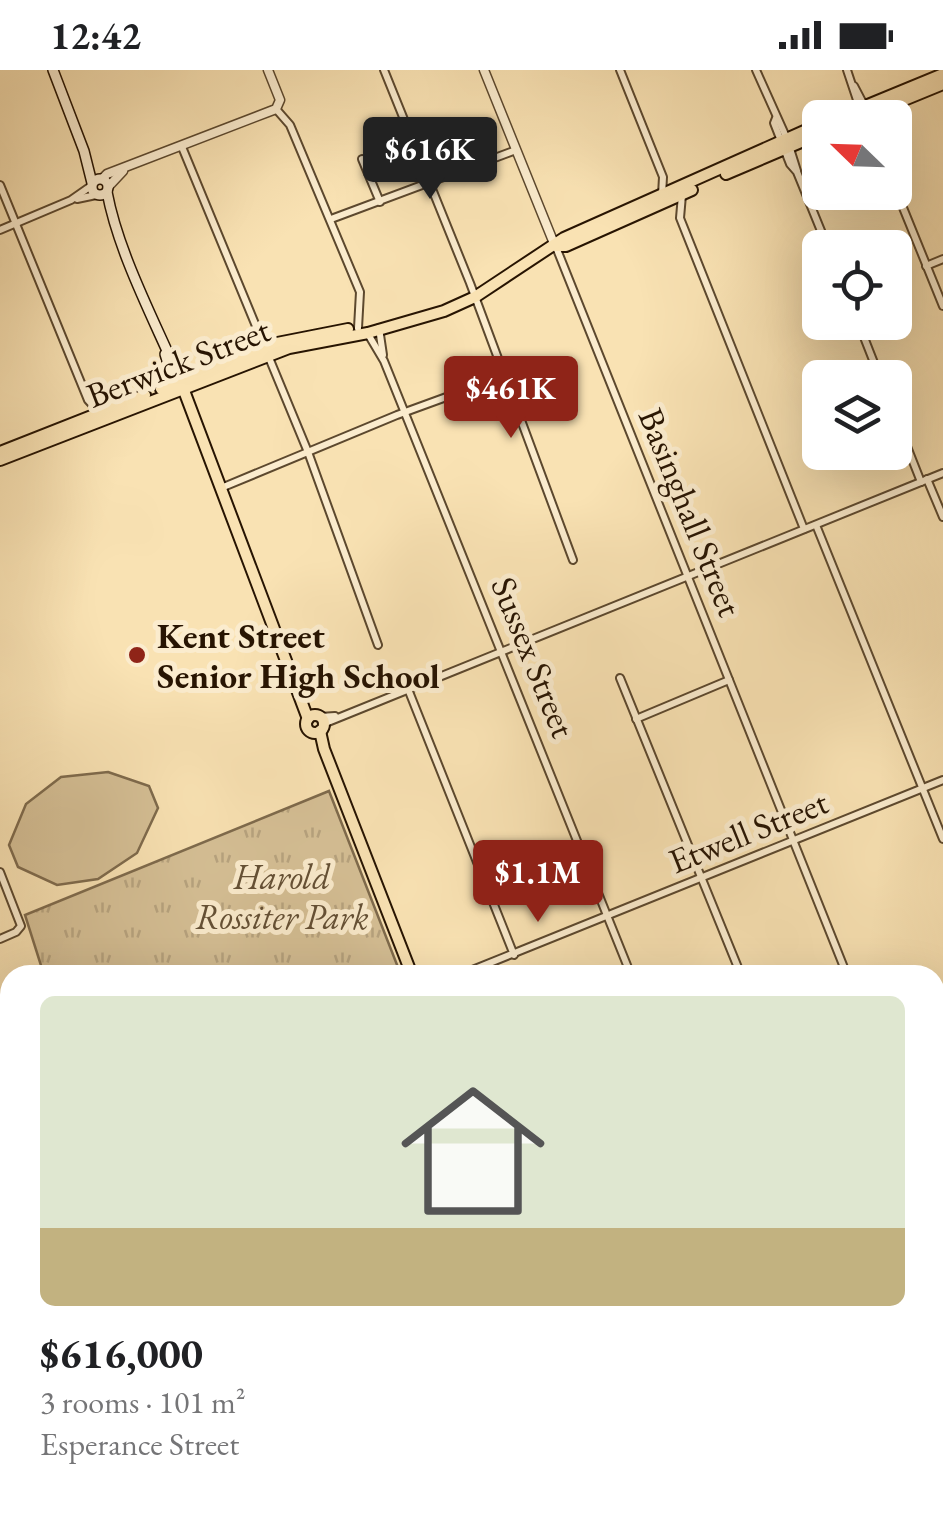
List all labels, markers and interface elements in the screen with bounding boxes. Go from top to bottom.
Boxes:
text: 12:42 [50,11,141,60]
north arrow [802,100,912,210]
map controls [802,100,912,470]
pin: $616K [360,117,500,202]
text: $616K [385,128,475,170]
button: locate [802,230,912,340]
street label: Berwick Street [80,306,276,418]
pin: $461K [441,356,581,441]
button: layers [802,360,912,470]
text: $461K [466,367,556,409]
street label: Basinghall Street [629,401,753,623]
street label: Sussex Street [481,570,587,744]
place label: Kent Street Senior High School [157,613,440,698]
marker: Kent Street Senior High School [126,644,148,666]
street label: Etwell Street [662,779,834,883]
pin: $1.1M [468,840,608,925]
text: $1.1M [495,851,581,893]
park label: Harold Rossiter Park [195,854,369,939]
icon: home [383,1061,563,1241]
text: $616,000 [40,1326,203,1381]
text: 3 rooms · 101 m² [40,1381,246,1423]
text: Esperance Street [40,1423,239,1465]

